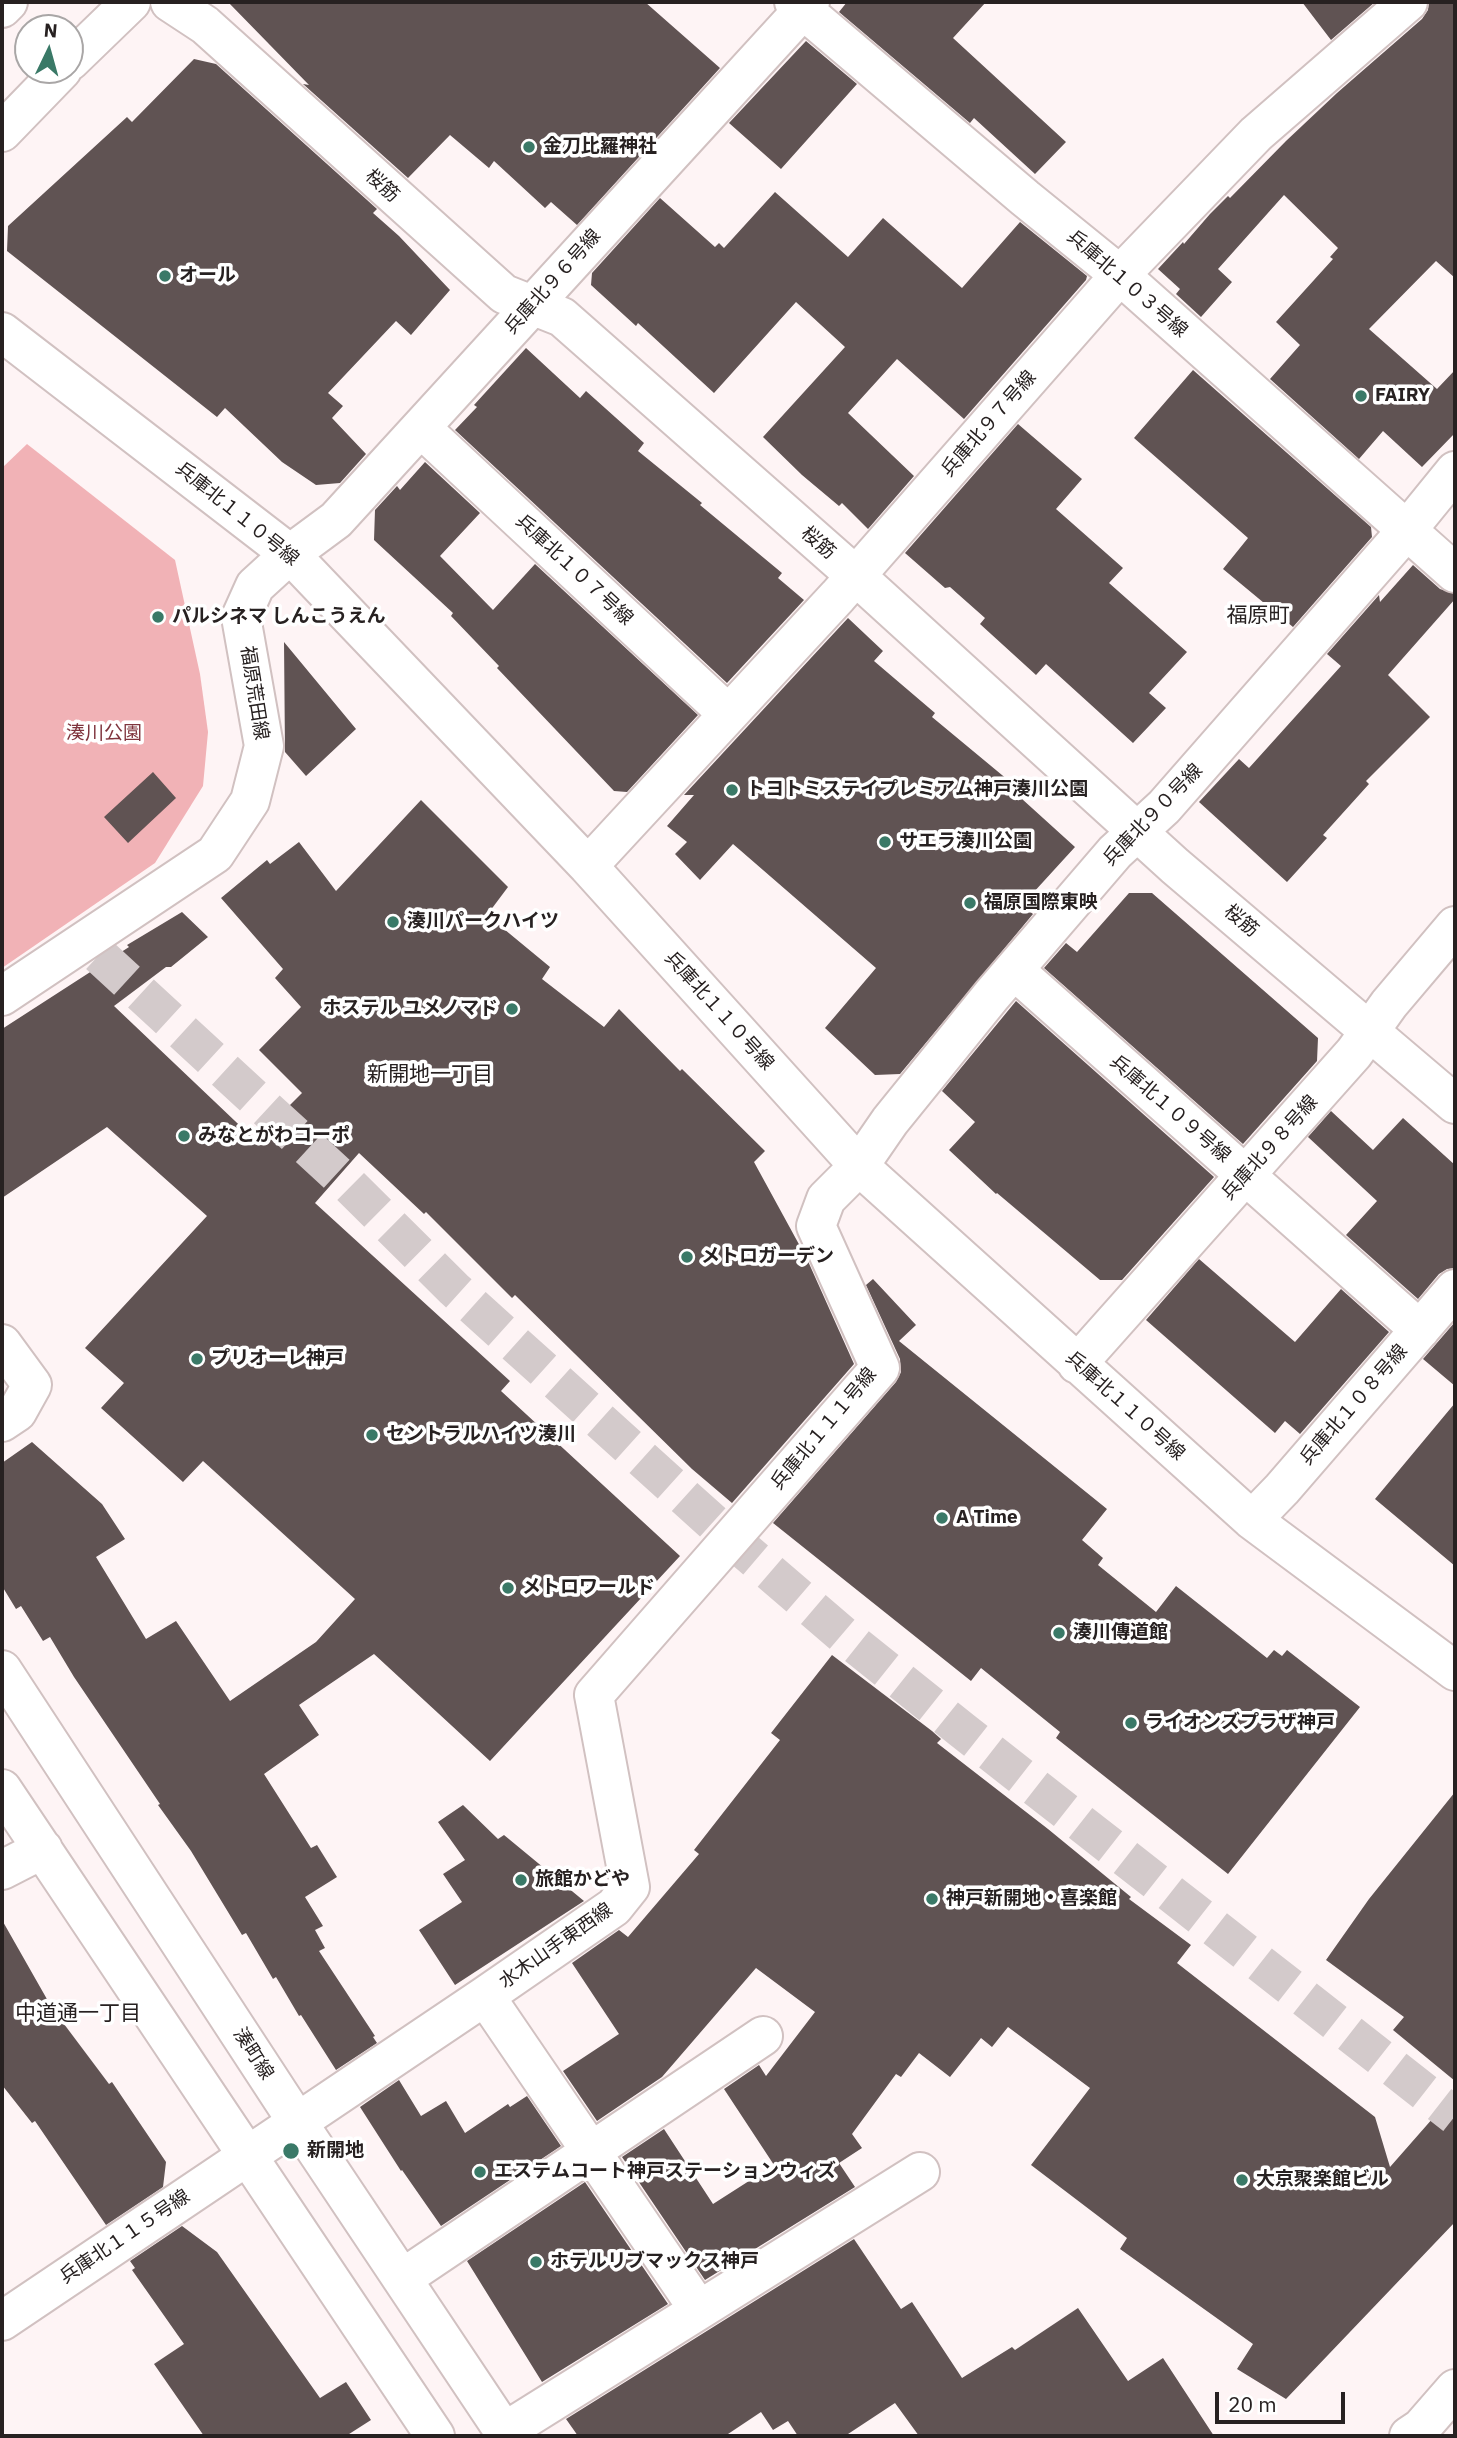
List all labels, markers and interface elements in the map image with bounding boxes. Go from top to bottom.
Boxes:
north arrow [14,14,84,84]
text: N [43,18,59,43]
place label: 金刀比羅神社 [543,136,657,158]
marker: 金刀比羅神社 [521,139,537,155]
street label: 桜筋 [360,165,404,207]
street label: 兵庫北９６号線 [500,225,606,339]
street label: 兵庫北１０３号線 [1062,226,1192,342]
place label: オール [179,265,236,287]
marker: オール [157,268,173,284]
street label: 兵庫北９７号線 [937,366,1041,482]
place label: FAIRY [1375,385,1430,407]
marker: FAIRY [1353,388,1369,404]
street label: 兵庫北１１０号線 [171,457,303,571]
street label: 兵庫北１０７号線 [511,510,637,630]
street label: 桜筋 [796,522,840,564]
district label: 福原町 [1227,603,1289,629]
place label: パルシネマ しんこうえん [172,606,385,628]
marker: パルシネマ しんこうえん [150,609,166,625]
street label: 福原荒田線 [235,644,273,742]
park label: 湊川公園 [66,723,142,745]
street label: 兵庫北９０号線 [1099,759,1207,871]
place label: トヨトミステイプレミアム神戸湊川公園 [746,779,1088,801]
marker: トヨトミステイプレミアム神戸湊川公園 [724,782,740,798]
place label: サエラ湊川公園 [899,831,1032,853]
marker: サエラ湊川公園 [877,834,893,850]
place label: 福原国際東映 [984,892,1098,914]
marker: 福原国際東映 [962,895,978,911]
street label: 桜筋 [1219,900,1263,942]
place label: 湊川パークハイツ [407,911,559,933]
marker: 湊川パークハイツ [385,914,401,930]
street label: 兵庫北１１０号線 [660,947,778,1075]
place label: ホステル ユメノマド [323,998,498,1020]
marker: ホステル ユメノマド [504,1001,520,1017]
street label: 兵庫北１０９号線 [1105,1051,1235,1167]
district label: 新開地一丁目 [367,1062,493,1088]
street label: 兵庫北９８号線 [1217,1091,1323,1205]
place label: みなとがわコーポ [198,1125,350,1147]
marker: みなとがわコーポ [176,1128,192,1144]
place label: メトロガーデン [701,1246,834,1268]
marker: メトロガーデン [679,1249,695,1265]
street label: 兵庫北１０８号線 [1296,1340,1412,1470]
street label: 兵庫北１１０号線 [1061,1347,1189,1465]
place label: プリオーレ神戸 [211,1348,344,1370]
marker: プリオーレ神戸 [189,1351,205,1367]
street label: 兵庫北１１１号線 [766,1363,882,1495]
place label: セントラルハイツ湊川 [386,1424,576,1446]
marker: セントラルハイツ湊川 [364,1427,380,1443]
place label: A Time [956,1507,1018,1529]
marker: A Time [934,1510,950,1526]
place label: メトロワールド [522,1577,655,1599]
marker: メトロワールド [500,1580,516,1596]
place label: 湊川傳道館 [1073,1622,1168,1644]
marker: 湊川傳道館 [1051,1625,1067,1641]
place label: ライオンズプラザ神戸 [1145,1712,1335,1734]
marker: ライオンズプラザ神戸 [1123,1715,1139,1731]
place label: 旅館かどや [535,1869,630,1891]
marker: 旅館かどや [513,1872,529,1888]
place label: 神戸新開地・喜楽館 [946,1888,1117,1910]
marker: 神戸新開地・喜楽館 [924,1891,940,1907]
street label: 水木山手東西線 [495,1899,617,1993]
district label: 中道通一丁目 [15,2001,141,2027]
street label: 湊町線 [228,2024,278,2084]
place label: 新開地 [307,2140,364,2162]
marker: 新開地 [281,2141,301,2161]
place label: エステムコート神戸ステーションウィズ [494,2161,836,2183]
marker: エステムコート神戸ステーションウィズ [472,2164,488,2180]
place label: 大京聚楽館ビル [1256,2169,1389,2191]
marker: 大京聚楽館ビル [1234,2172,1250,2188]
street label: 兵庫北１１５号線 [56,2185,194,2289]
place label: ホテルリブマックス神戸 [550,2251,759,2273]
marker: ホテルリブマックス神戸 [528,2254,544,2270]
scale bar [1219,2378,1348,2422]
text: 20 m [1228,2390,1277,2418]

